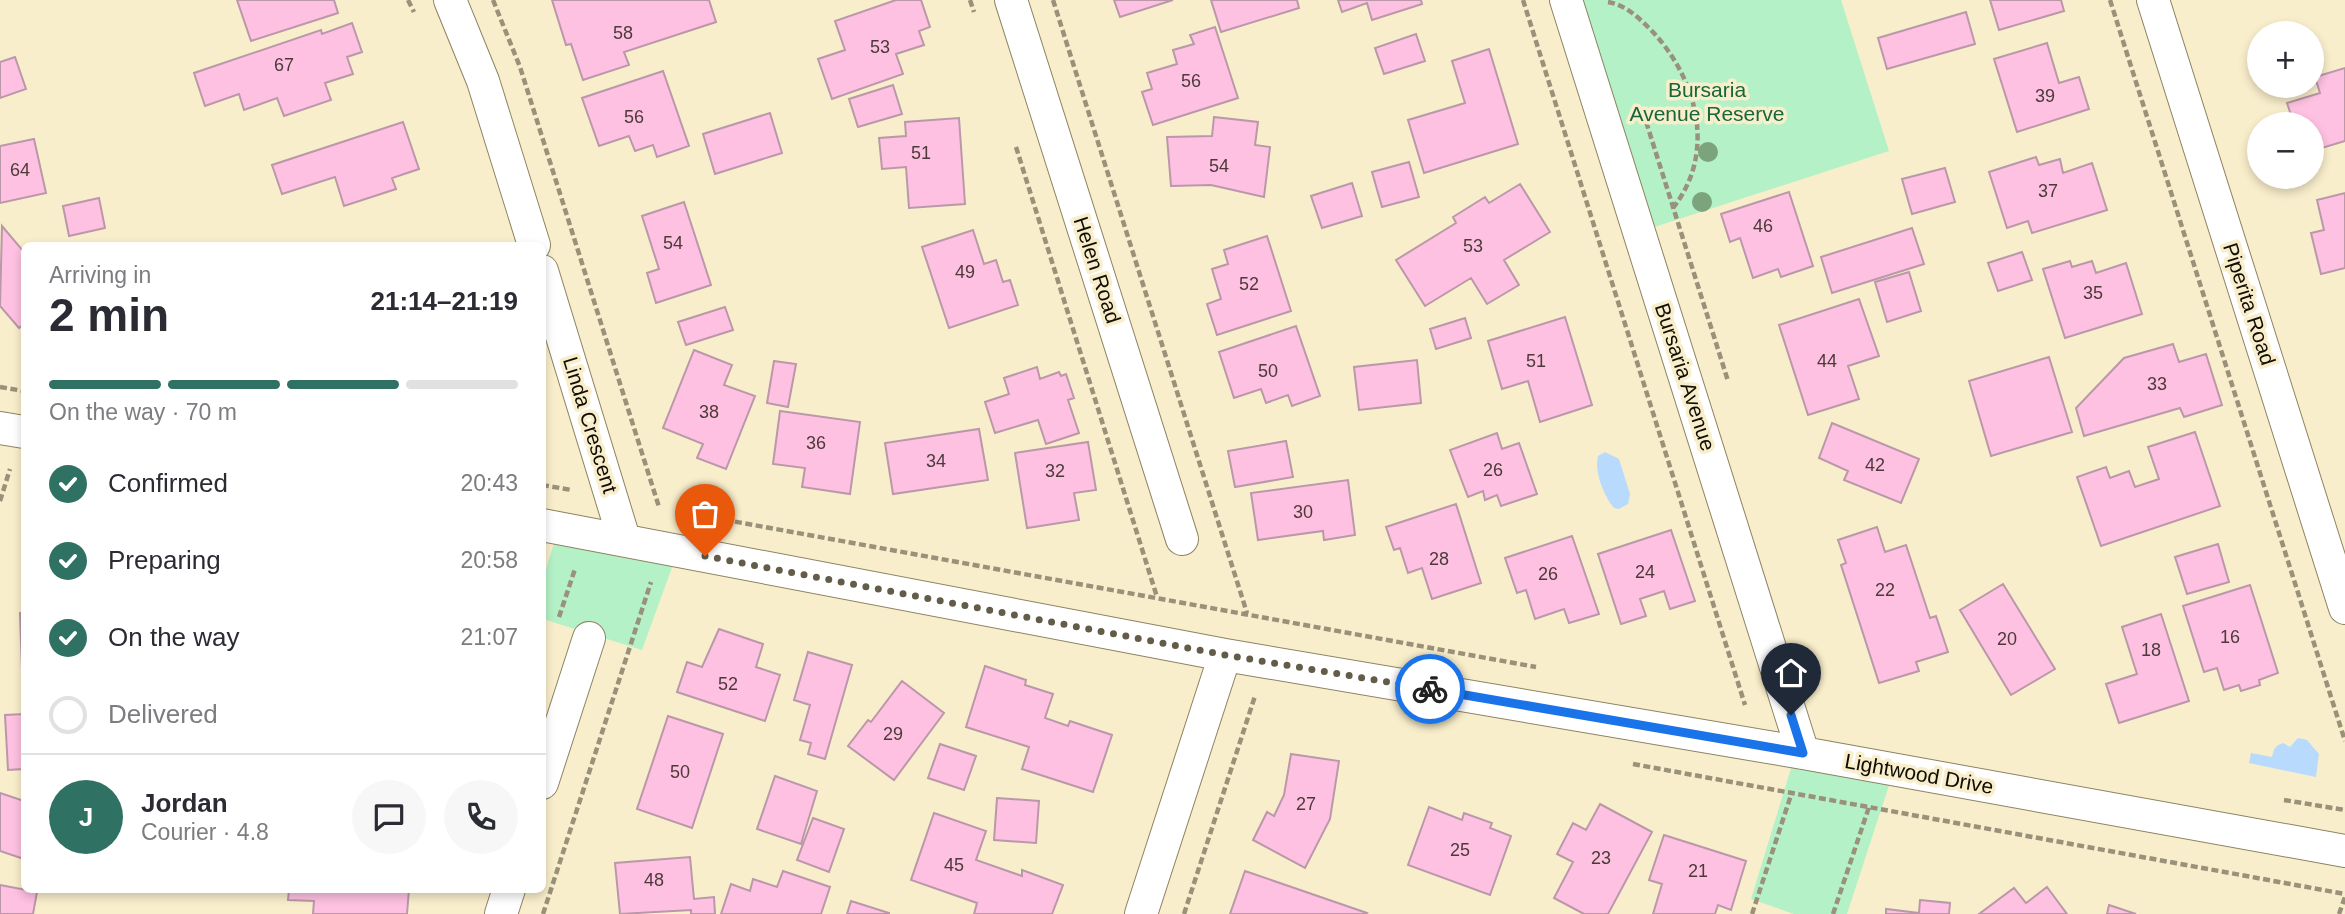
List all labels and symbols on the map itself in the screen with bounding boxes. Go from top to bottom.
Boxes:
house number: 58 [613,23,633,43]
house number: 53 [870,37,890,57]
house number: 67 [274,55,294,75]
house number: 56 [1181,71,1201,91]
park label: Bursaria Avenue Reserve [1630,78,1784,125]
house number: 39 [2035,86,2055,106]
house number: 56 [624,107,644,127]
house number: 51 [911,143,931,163]
house number: 54 [1209,156,1229,176]
house number: 64 [10,160,30,180]
house number: 37 [2038,181,2058,201]
street label: Helen Road [1069,214,1126,326]
house number: 46 [1753,216,1773,236]
house number: 54 [663,233,683,253]
house number: 53 [1463,236,1483,256]
street label: Piperita Road [2219,240,2280,368]
house number: 49 [955,262,975,282]
house number: 52 [1239,274,1259,294]
house number: 35 [2083,283,2103,303]
street label: Bursaria Avenue [1651,300,1720,453]
house number: 51 [1526,351,1546,371]
house number: 44 [1817,351,1837,371]
street label: Linda Crescent [559,354,622,496]
house number: 50 [1258,361,1278,381]
house number: 33 [2147,374,2167,394]
house number: 38 [699,402,719,422]
house number: 36 [806,433,826,453]
house number: 34 [926,451,946,471]
house number: 42 [1865,455,1885,475]
house number: 26 [1483,460,1503,480]
house number: 32 [1045,461,1065,481]
pin [675,484,735,556]
house number: 30 [1293,502,1313,522]
house number: 28 [1429,549,1449,569]
house number: 24 [1635,562,1655,582]
house number: 26 [1538,564,1558,584]
house number: 22 [1875,580,1895,600]
house number: 16 [2220,627,2240,647]
house number: 20 [1997,629,2017,649]
house number: 18 [2141,640,2161,660]
pin [1761,643,1821,715]
courier [1395,654,1465,724]
house number: 52 [718,674,738,694]
house number: 29 [883,724,903,744]
street label: Lightwood Drive [1843,749,1995,798]
house number: 50 [670,762,690,782]
house number: 27 [1296,794,1316,814]
house number: 25 [1450,840,1470,860]
house number: 23 [1591,848,1611,868]
house number: 45 [944,855,964,875]
house number: 21 [1688,861,1708,881]
house number: 48 [644,870,664,890]

